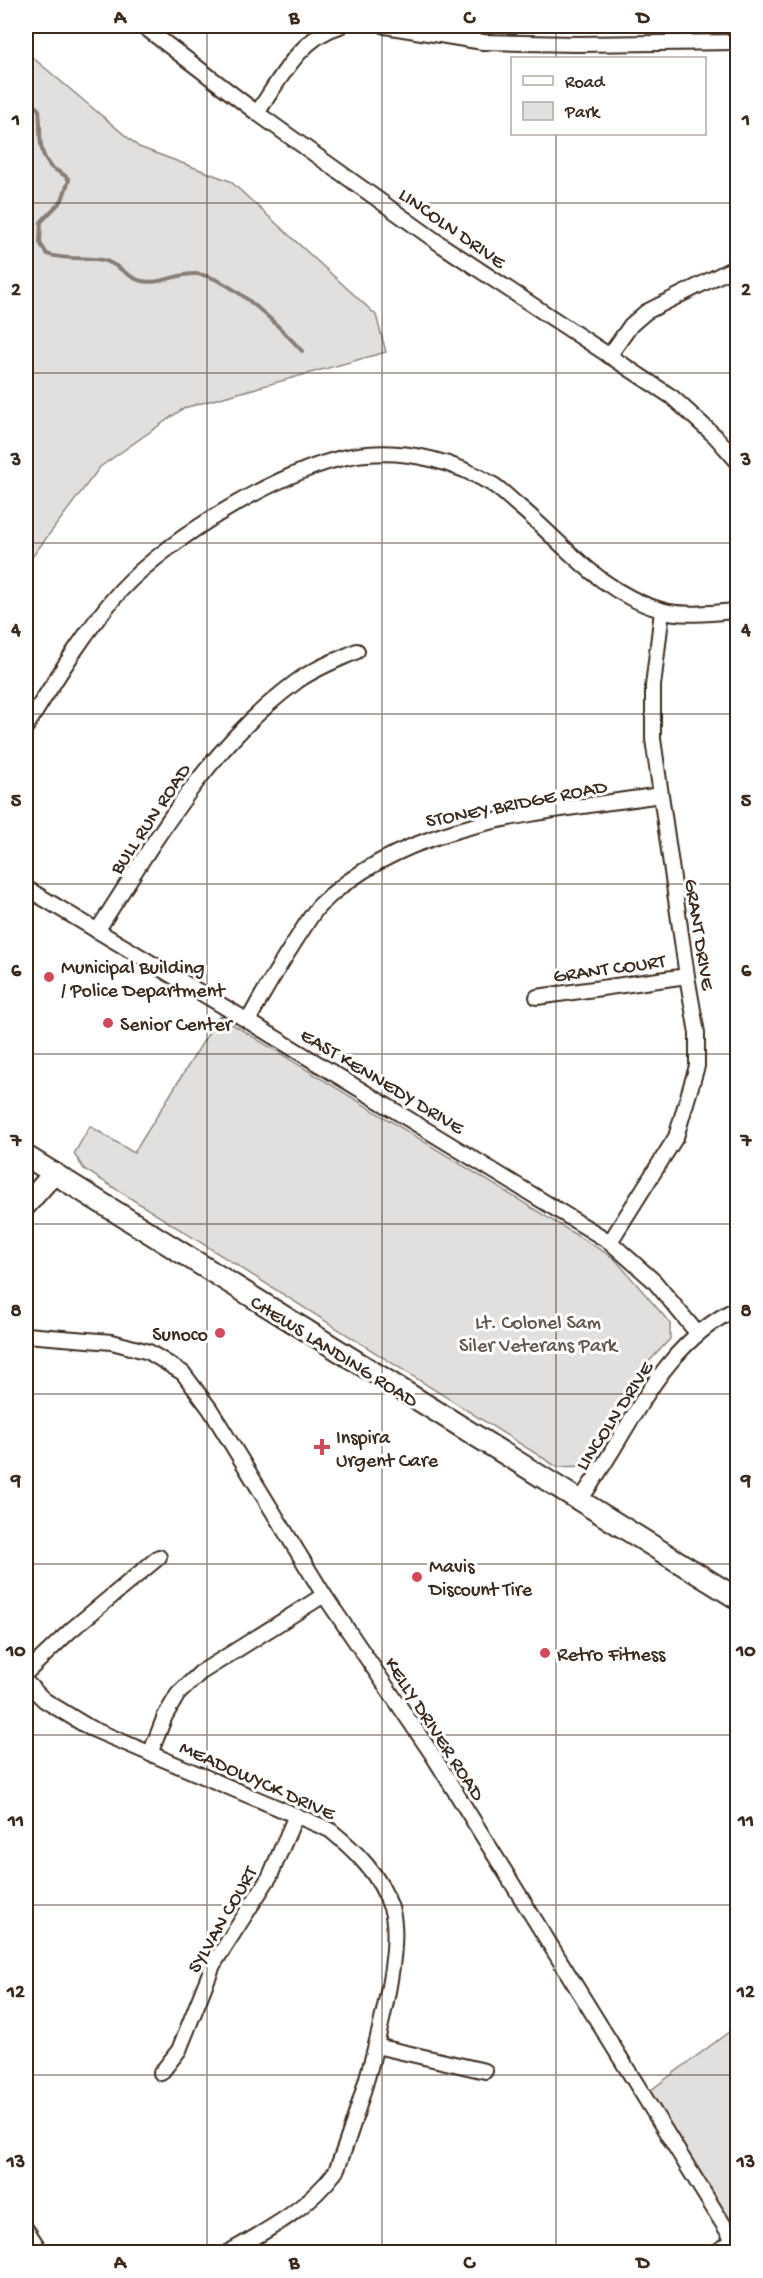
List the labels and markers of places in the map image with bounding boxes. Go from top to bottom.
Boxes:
place label: Municipal Building / Police Department [61,958,226,1004]
marker: Municipal Building / Police Department [42,970,56,984]
place label: Senior Center [120,1015,234,1038]
marker: Senior Center [101,1016,115,1030]
place label: Sunoco [152,1325,208,1348]
marker: Sunoco [213,1326,227,1340]
place label: Inspira Urgent Care [336,1428,439,1474]
marker: Inspira Urgent Care [313,1438,331,1456]
place label: Mavis Discount Tire [427,1557,533,1603]
marker: Mavis Discount Tire [410,1570,424,1584]
place label: Retro Fitness [557,1645,666,1668]
marker: Retro Fitness [538,1646,552,1660]

